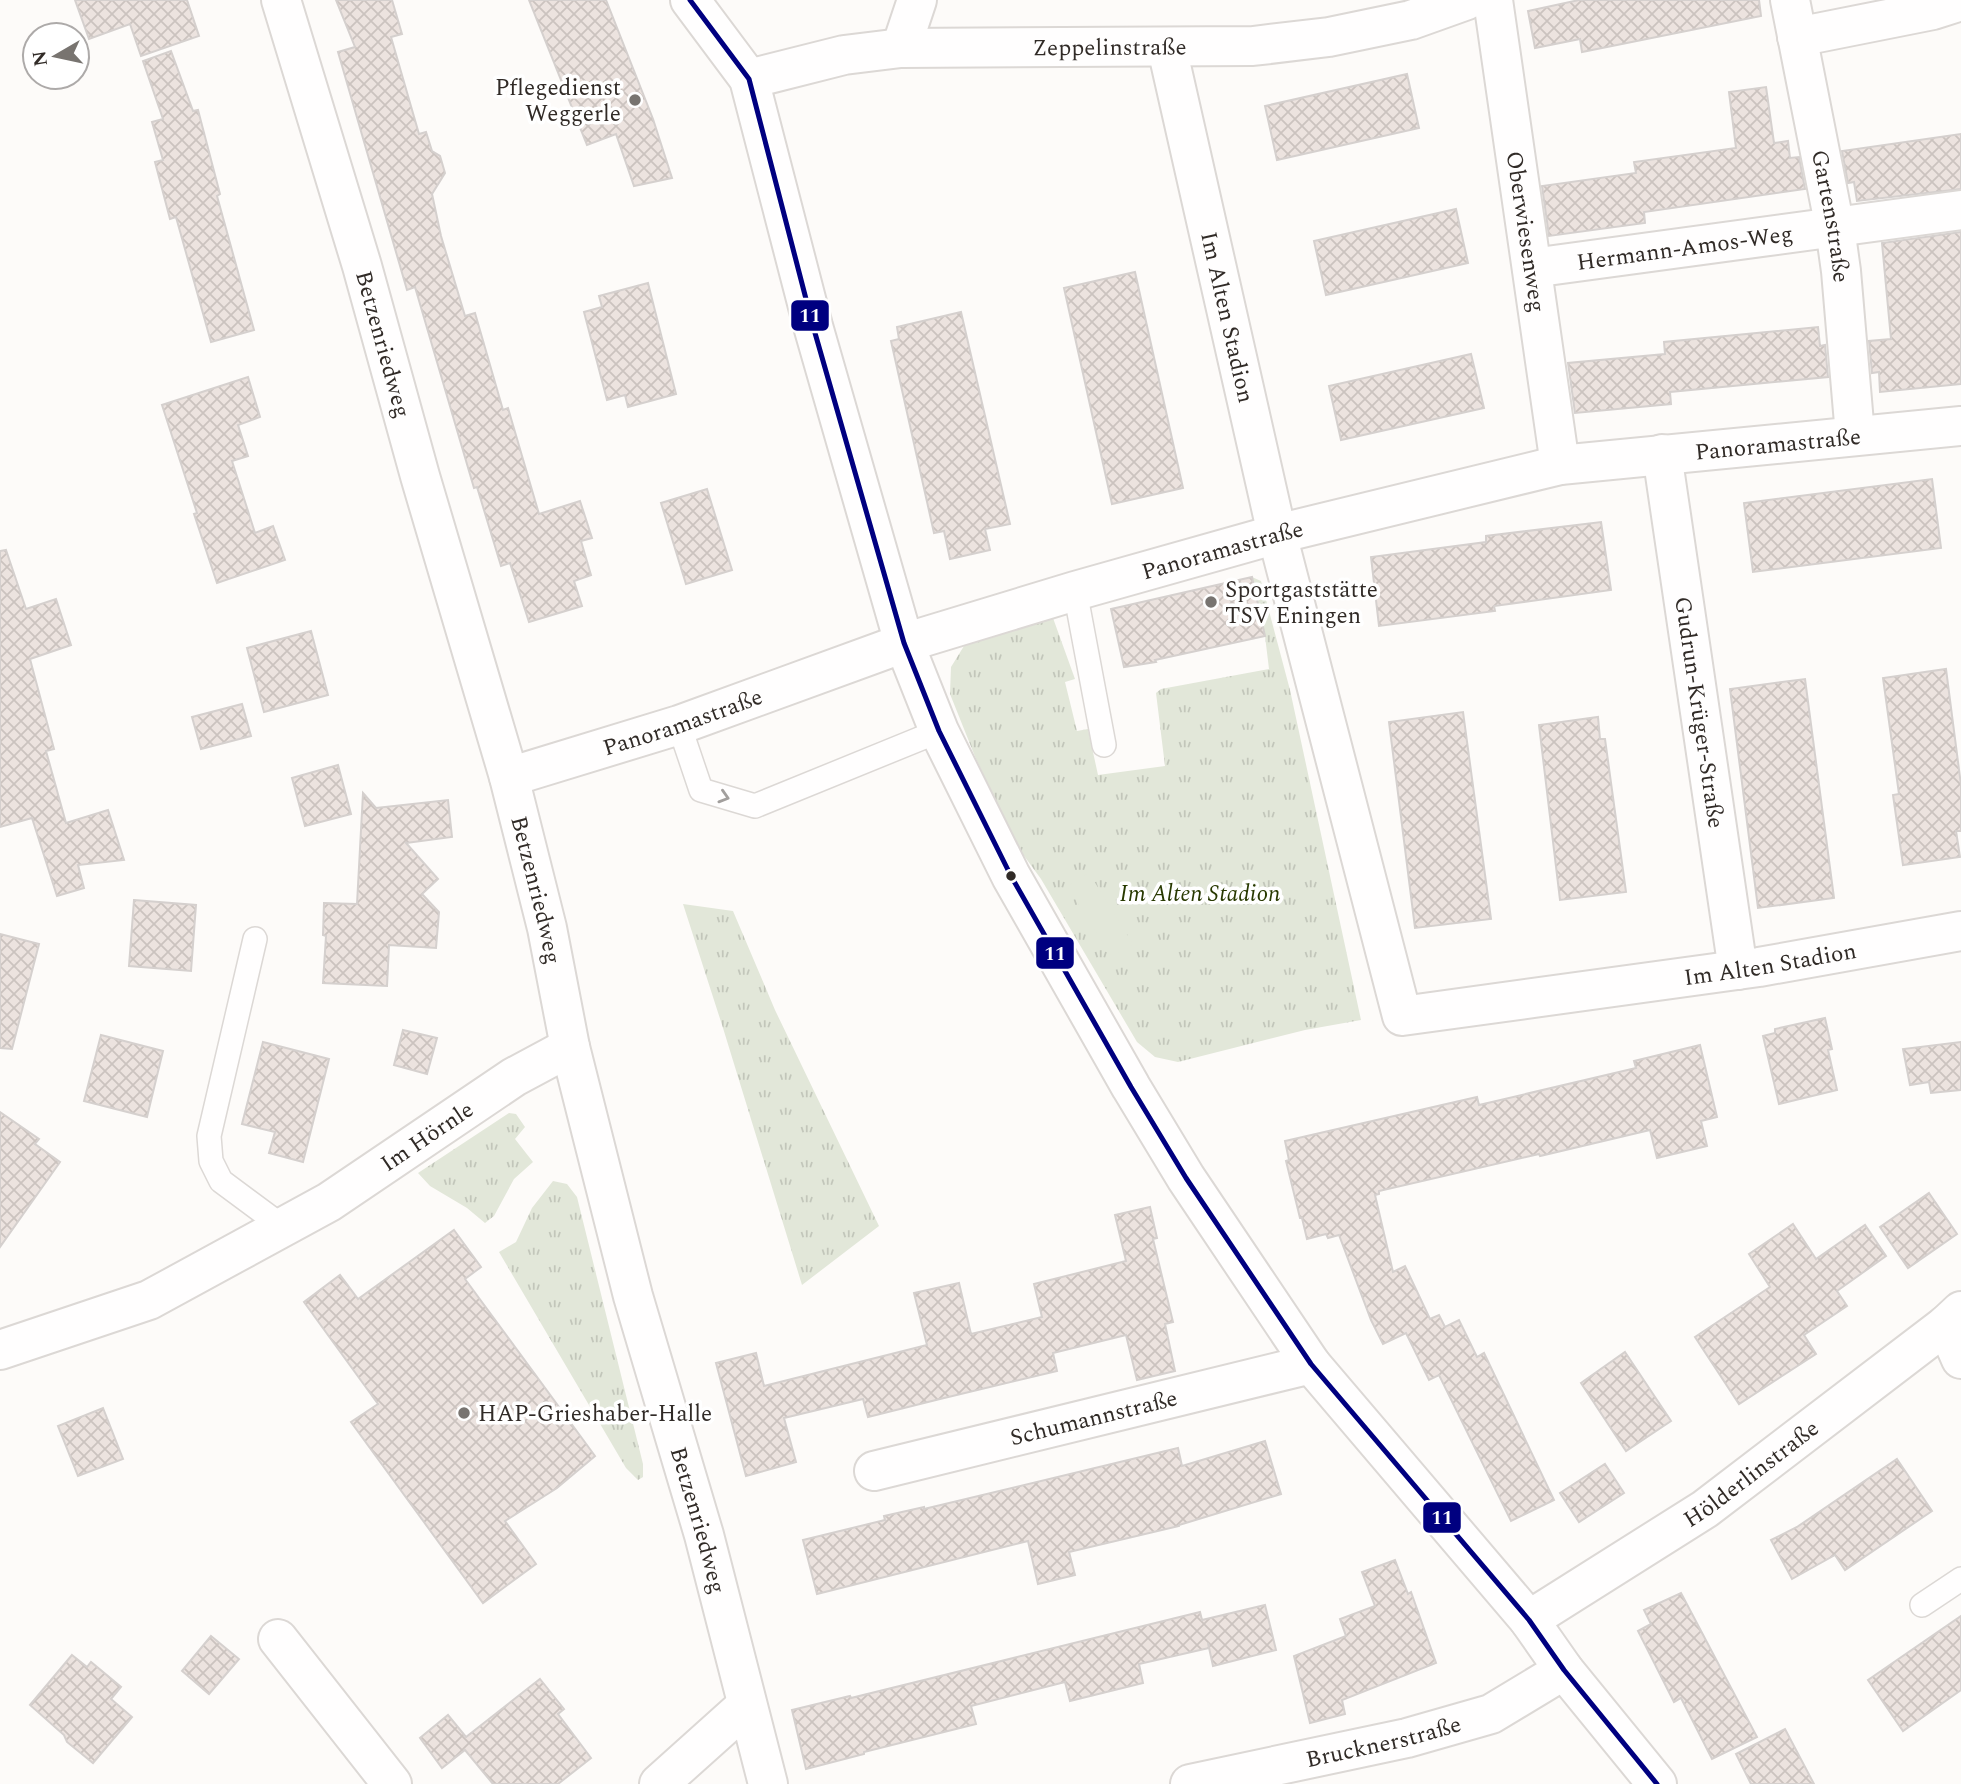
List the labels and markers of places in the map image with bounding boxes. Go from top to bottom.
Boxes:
place label: Pflegedienst Weggerle [495,71,621,132]
marker: Pflegedienst Weggerle [627,92,643,108]
place label: Sportgaststätte TSV Eningen [1225,573,1378,634]
marker: Sportgaststätte TSV Eningen [1203,594,1219,610]
unlabelled marker [1004,869,1018,883]
place label: HAP-Grieshaber-Halle [478,1397,712,1432]
marker: HAP-Grieshaber-Halle [456,1405,472,1421]

